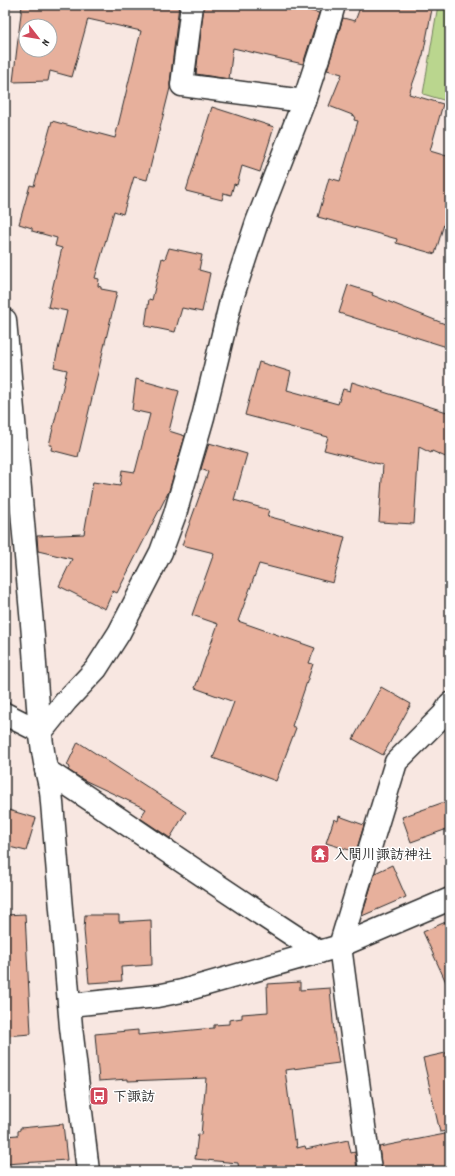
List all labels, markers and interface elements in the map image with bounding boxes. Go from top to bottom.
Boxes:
north arrow [18,18,58,58]
text: N [36,36,53,49]
temple icon: 入間川諏訪神社 [309,843,331,865]
place label: 入間川諏訪神社 [334,846,432,866]
bus stop icon: 下諏訪 [88,1085,110,1107]
place label: 下諏訪 [113,1088,155,1108]

